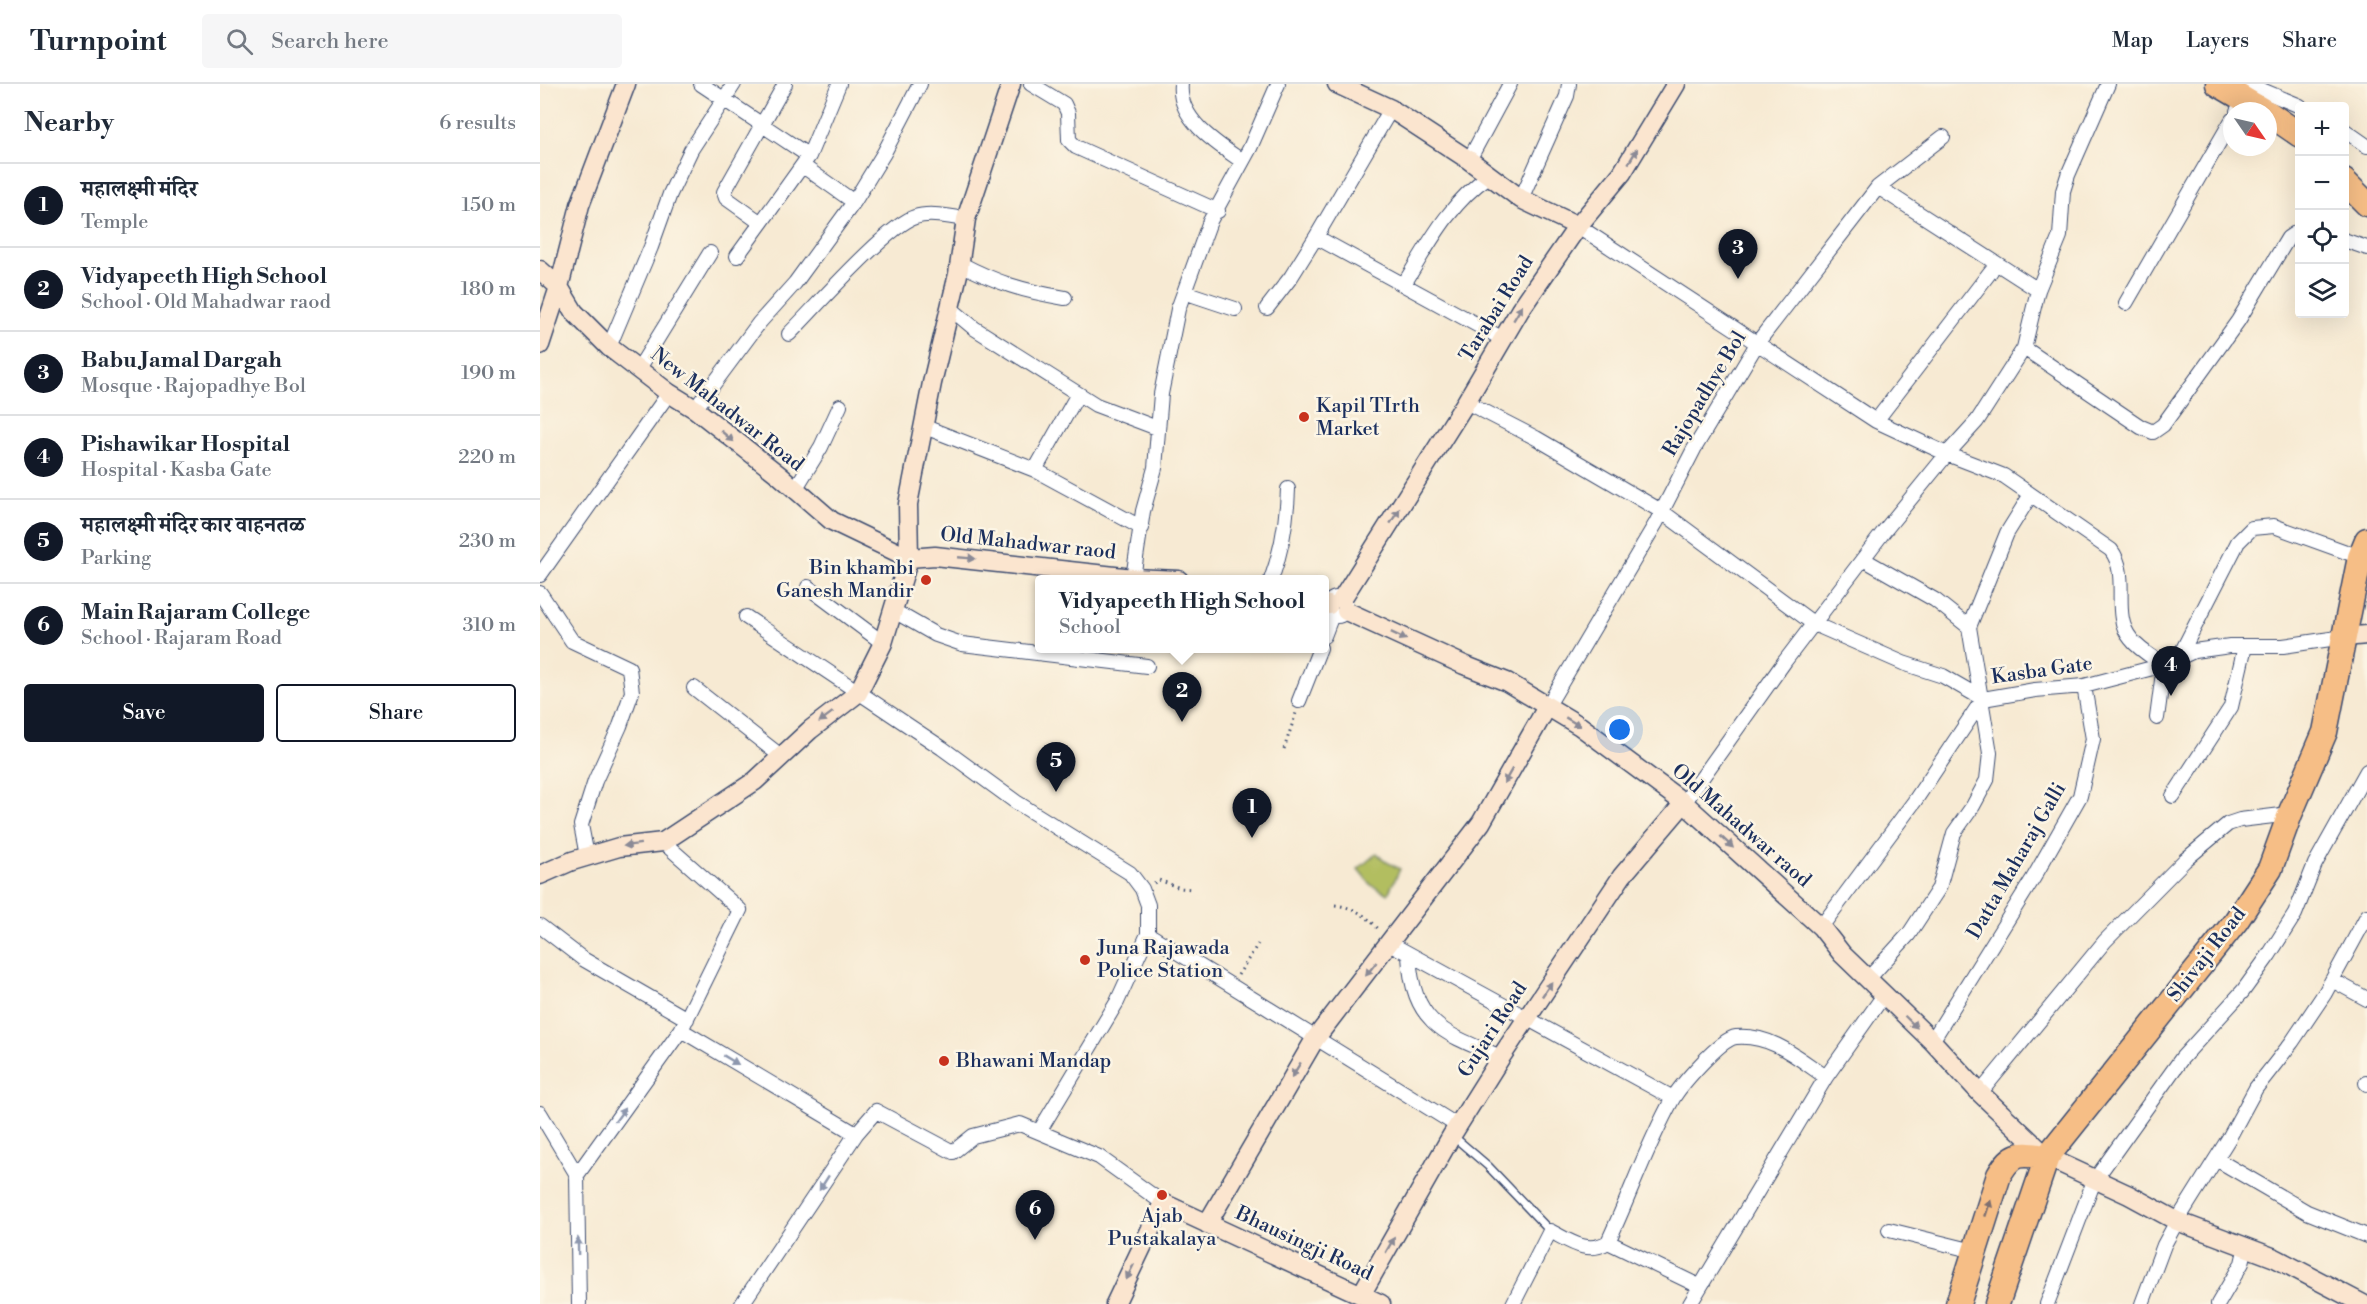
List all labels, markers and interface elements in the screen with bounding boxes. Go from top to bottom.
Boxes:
search box [202,14,622,68]
text: Turnpoint [30,24,166,59]
icon: search [223,25,256,58]
text: Search here [271,28,389,55]
text: Map [2112,28,2153,54]
text: Layers [2186,28,2249,54]
text: Share [2282,28,2337,54]
north arrow [2223,102,2277,156]
map controls [2295,102,2349,318]
button: + [2295,102,2349,156]
text: Nearby [24,107,114,139]
text: 6 results [439,111,516,136]
one-way arrow [1627,148,1638,164]
button: − [2295,156,2349,210]
text: महालक्ष्मी मंदिर [81,176,198,203]
text: 1 [39,193,48,218]
text: 150 m [461,193,516,218]
text: Temple [81,210,148,235]
button: locate [2295,210,2349,264]
pin: 3 [1718,230,1758,279]
street label: Tarabai Road [1455,251,1540,367]
text: Vidyapeeth High School [81,263,327,290]
button: layers [2295,264,2349,318]
text: 2 [37,277,50,302]
text: 180 m [461,277,516,302]
text: School · Old Mahadwar raod [81,290,331,315]
one-way arrow [1513,305,1524,321]
street label: Rajopadhye Bol [1658,327,1752,461]
street label: New Mahadwar Road [646,343,809,478]
text: Babu Jamal Dargah [81,347,282,374]
text: 3 [37,361,50,386]
text: 190 m [461,361,516,386]
text: Mosque · Rajopadhye Bol [81,374,306,399]
place label: Kapil TIrth Market [1316,394,1420,442]
marker: Kapil TIrth Market [1297,410,1311,424]
one-way arrow [719,429,734,442]
text: Pishawikar Hospital [81,431,290,458]
text: 4 [37,445,50,470]
text: 220 m [458,445,516,470]
text: Hospital · Kasba Gate [81,458,272,483]
one-way arrow [1390,508,1401,524]
text: महालक्ष्मी मंदिर कार वाहनतळ [81,512,305,539]
street label: Old Mahadwar raod [939,522,1118,566]
text: 5 [37,529,50,554]
text: 230 m [459,529,516,554]
text: Parking [81,546,151,571]
one-way arrow [957,553,976,563]
place label: Bin khambi Ganesh Mandir [776,556,914,604]
marker: Bin khambi Ganesh Mandir [919,573,933,587]
popup [1035,575,1329,653]
text: Vidyapeeth High School [1059,588,1305,615]
text: Main Rajaram College [81,599,310,626]
text: 6 [37,613,50,638]
text: 310 m [463,613,516,638]
text: School [1059,615,1121,640]
text: School · Rajaram Road [81,626,282,651]
one-way arrow [1391,631,1408,640]
pin: 4 [2152,646,2190,696]
street label: Kasba Gate [1990,652,2094,690]
pin: 2 [1162,672,1202,722]
button: Save [24,684,264,742]
button: Share [276,684,516,742]
one-way arrow [819,711,834,723]
your location [1605,715,1634,744]
one-way arrow [1565,717,1581,728]
pin: 5 [1036,742,1076,792]
street label: Old Mahadwar raod [1666,759,1816,894]
one-way arrow [1503,768,1513,785]
street label: Datta Maharaj Galli [1962,778,2072,944]
pin: 1 [1232,788,1272,838]
one-way arrow [1719,835,1734,849]
one-way arrow [622,841,641,850]
street label: Shivaji Road [2162,902,2252,1007]
place label: Juna Rajawada Police Station [1096,936,1230,984]
marker: Juna Rajawada Police Station [1078,953,1092,967]
one-way arrow [1365,961,1378,977]
street label: Gujari Road [1453,977,1534,1083]
one-way arrow [1541,981,1552,997]
one-way arrow [1904,1014,1918,1028]
place label: Bhawani Mandap [955,1049,1111,1074]
marker: Bhawani Mandap [937,1054,951,1068]
one-way arrow [723,1055,740,1065]
one-way arrow [1291,1062,1302,1078]
one-way arrow [614,1107,626,1123]
one-way arrow [818,1175,829,1191]
marker: Ajab Pustakalaya [1155,1188,1169,1202]
pin: 6 [1016,1190,1054,1240]
one-way arrow [1984,1199,1994,1217]
street label: Bhausingji Road [1230,1201,1377,1287]
place label: Ajab Pustakalaya [1108,1204,1217,1252]
one-way arrow [573,1236,583,1255]
one-way arrow [1385,1236,1395,1253]
one-way arrow [1125,1264,1135,1281]

